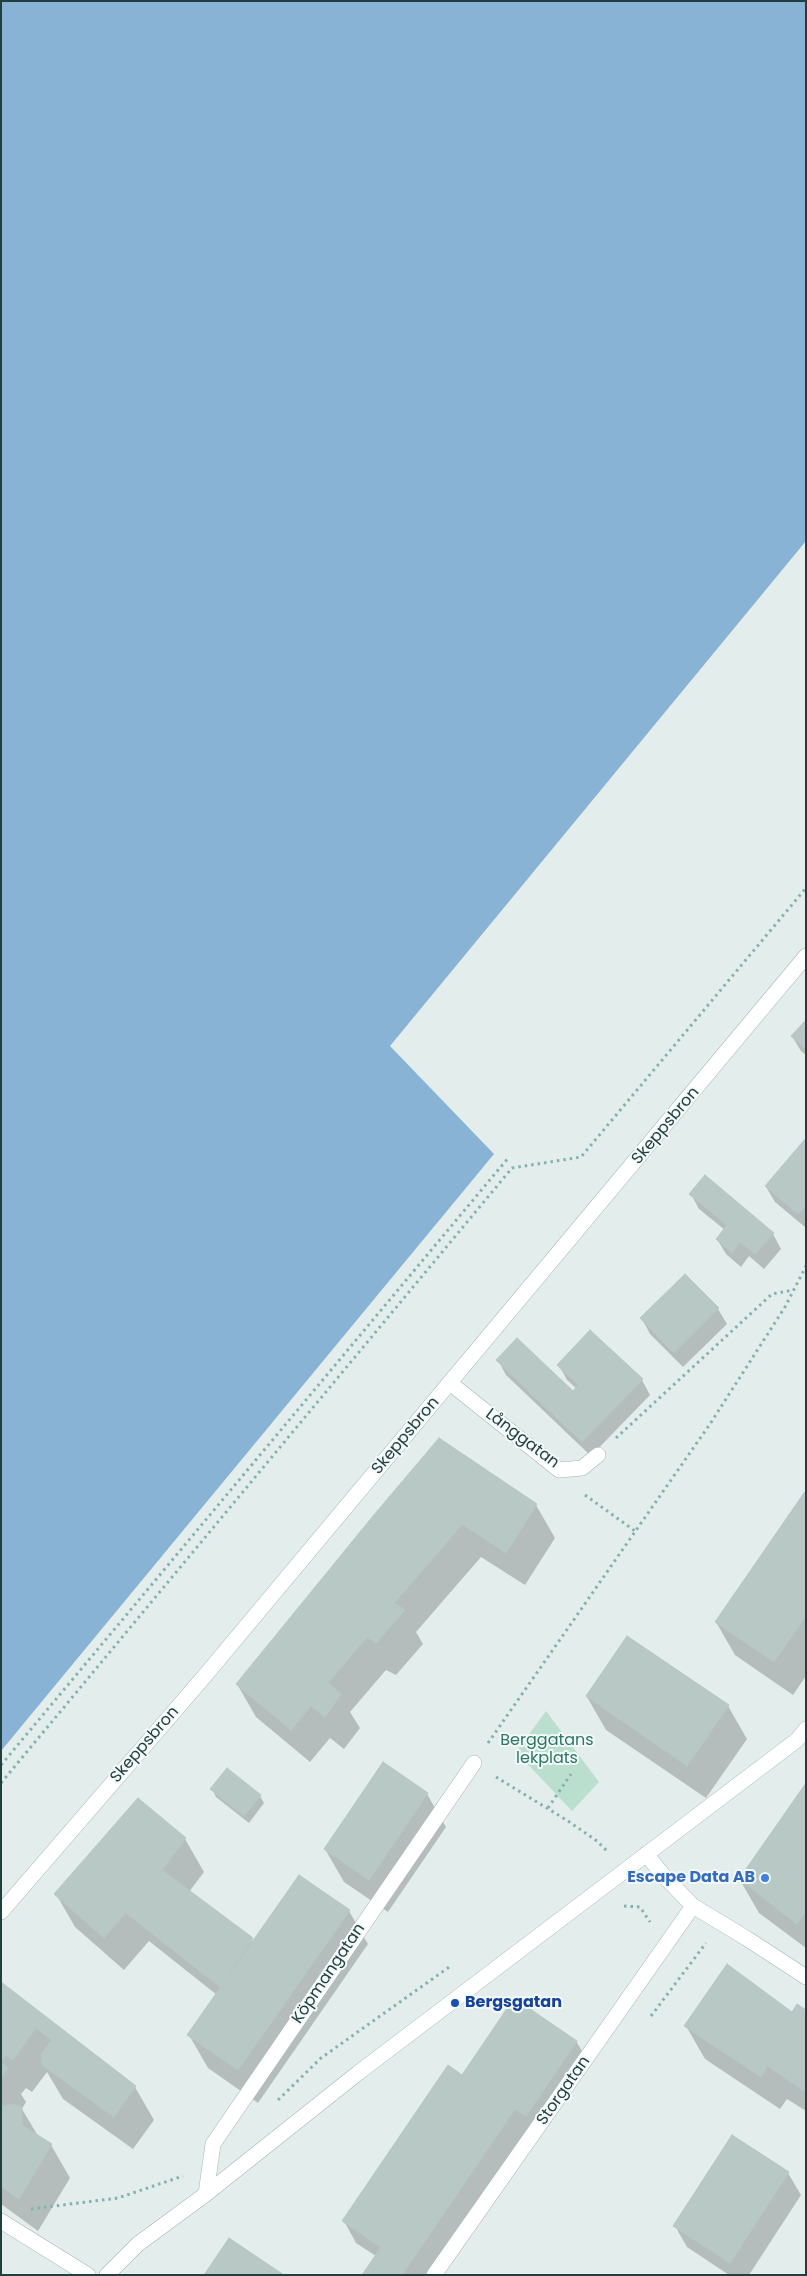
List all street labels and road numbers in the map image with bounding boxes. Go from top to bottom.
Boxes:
street label: Skeppsbron [628,1084,704,1168]
street label: Skeppsbron [368,1394,444,1478]
street label: Långgatan [481,1405,563,1473]
street label: Skeppsbron [107,1703,183,1787]
street label: Köpmangatan [288,1920,370,2028]
street label: Storgatan [533,2053,595,2129]

